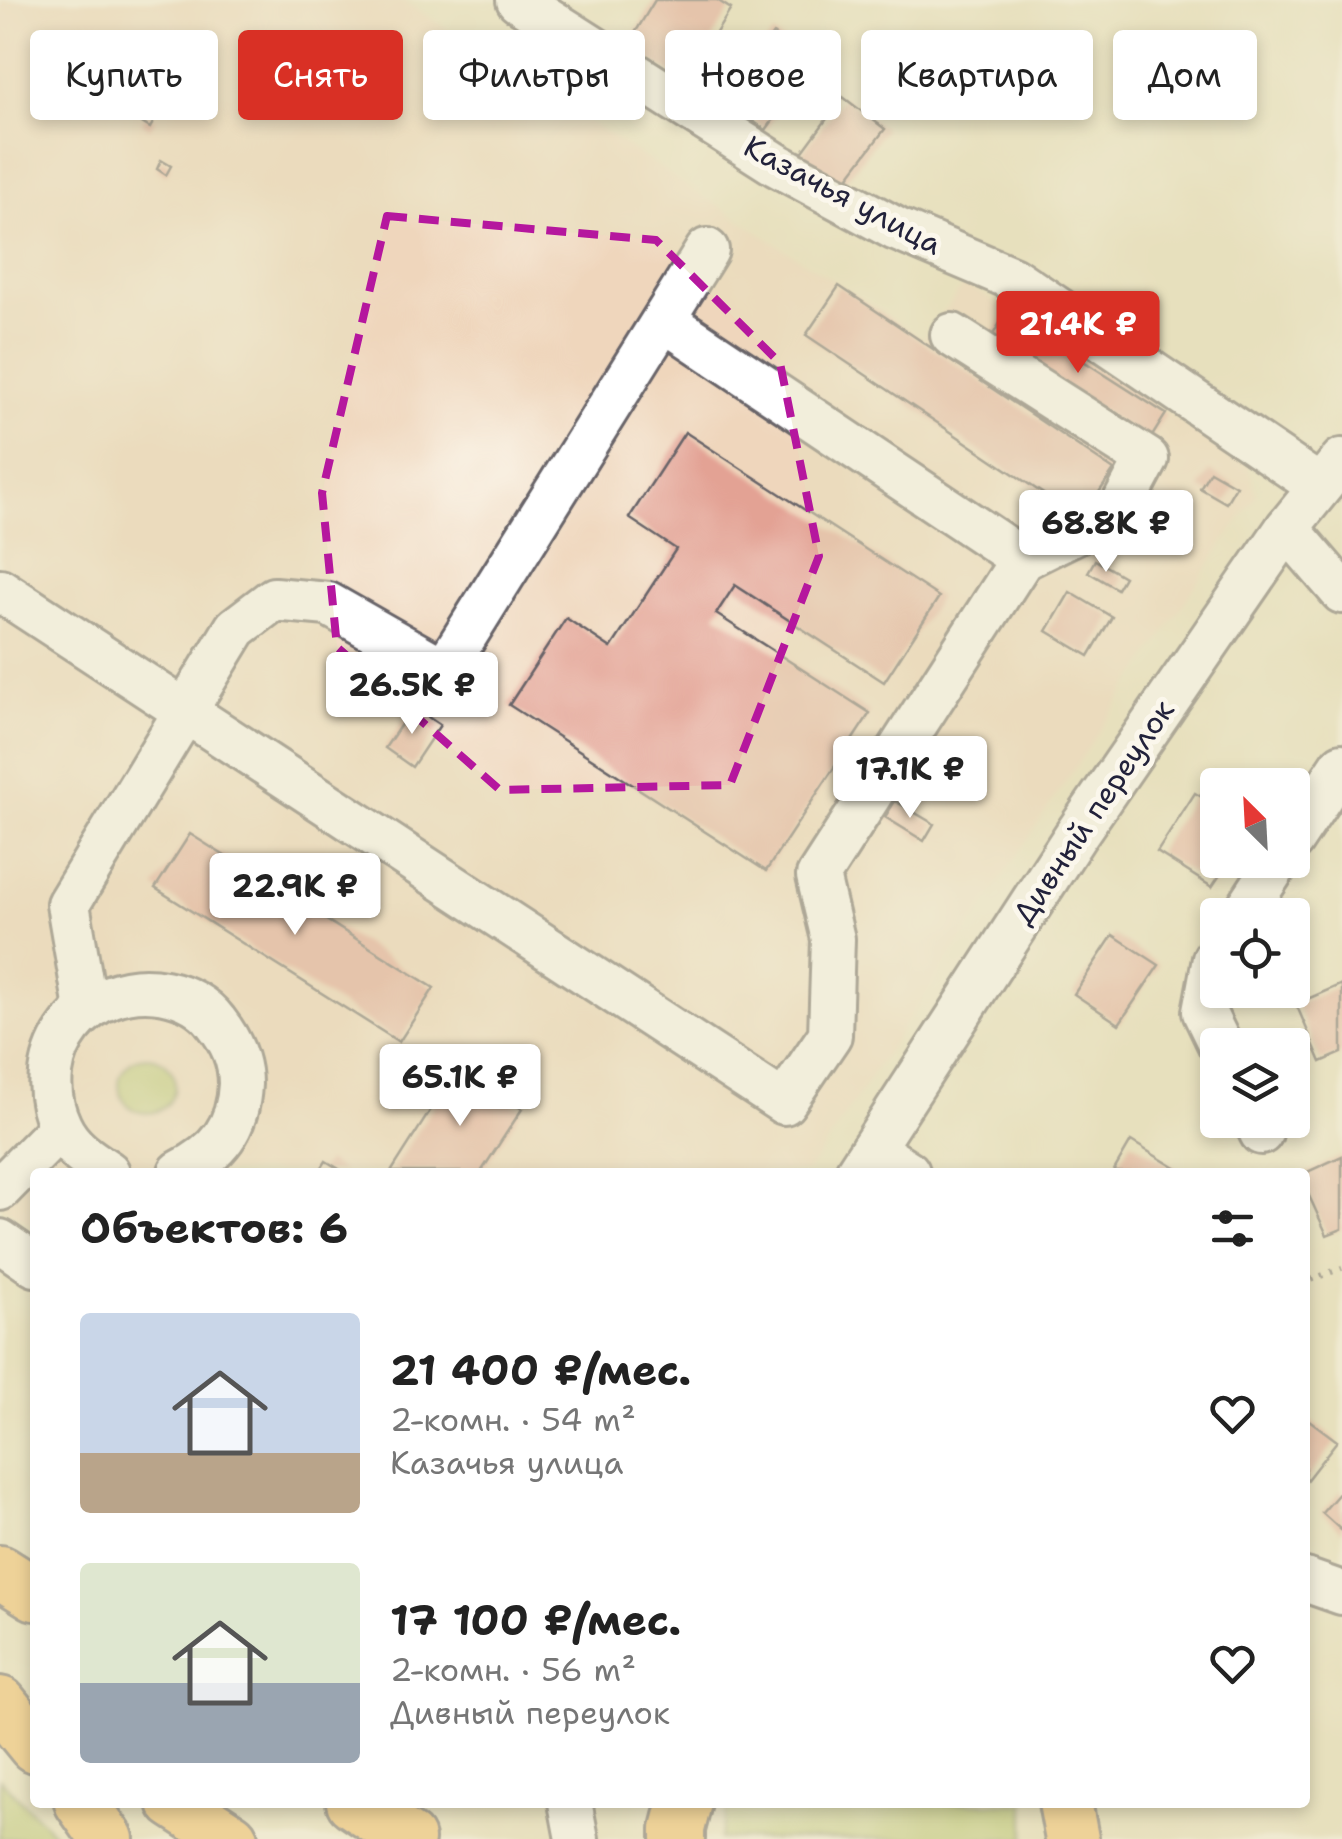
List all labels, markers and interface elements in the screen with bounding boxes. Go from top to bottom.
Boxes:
chip: Купить [30,30,218,120]
chip: Снять [238,30,403,120]
chip: Фильтры [423,30,645,120]
chip: Новое [665,30,841,120]
chip: Квартира [861,30,1093,120]
chip: Дом [1113,30,1257,120]
street label: Казачья улица [737,126,949,265]
pin: 21.4K ₽ [986,291,1170,376]
text: 21.4K ₽ [1019,302,1137,345]
pin: 68.8K ₽ [1014,490,1198,575]
text: 68.8K ₽ [1041,501,1171,544]
pin: 26.5K ₽ [320,652,504,737]
text: 26.5K ₽ [348,663,476,706]
street label: Дивный переулок [1003,692,1183,932]
pin: 17.1K ₽ [818,736,1002,821]
text: 17.1K ₽ [855,747,965,790]
north arrow [1200,768,1310,878]
map controls [1200,768,1310,1138]
pin: 22.9K ₽ [203,853,387,938]
text: 22.9K ₽ [232,864,358,907]
button: locate [1200,898,1310,1008]
button: layers [1200,1028,1310,1138]
pin: 65.1K ₽ [368,1044,552,1129]
text: 65.1K ₽ [402,1055,518,1098]
text: Объектов: 6 [80,1200,348,1256]
icon: filters [1205,1201,1260,1256]
text: 21 400 ₽/мес. [390,1342,691,1398]
icon: home [160,1353,280,1473]
icon: heart [1205,1386,1260,1441]
text: 2-комн. · 54 m² [390,1398,636,1441]
text: Казачья улица [390,1441,623,1484]
text: 17 100 ₽/мес. [390,1592,681,1648]
icon: home [160,1603,280,1723]
icon: heart [1205,1636,1260,1691]
text: 2-комн. · 56 m² [390,1648,636,1691]
text: Дивный переулок [390,1691,670,1734]

